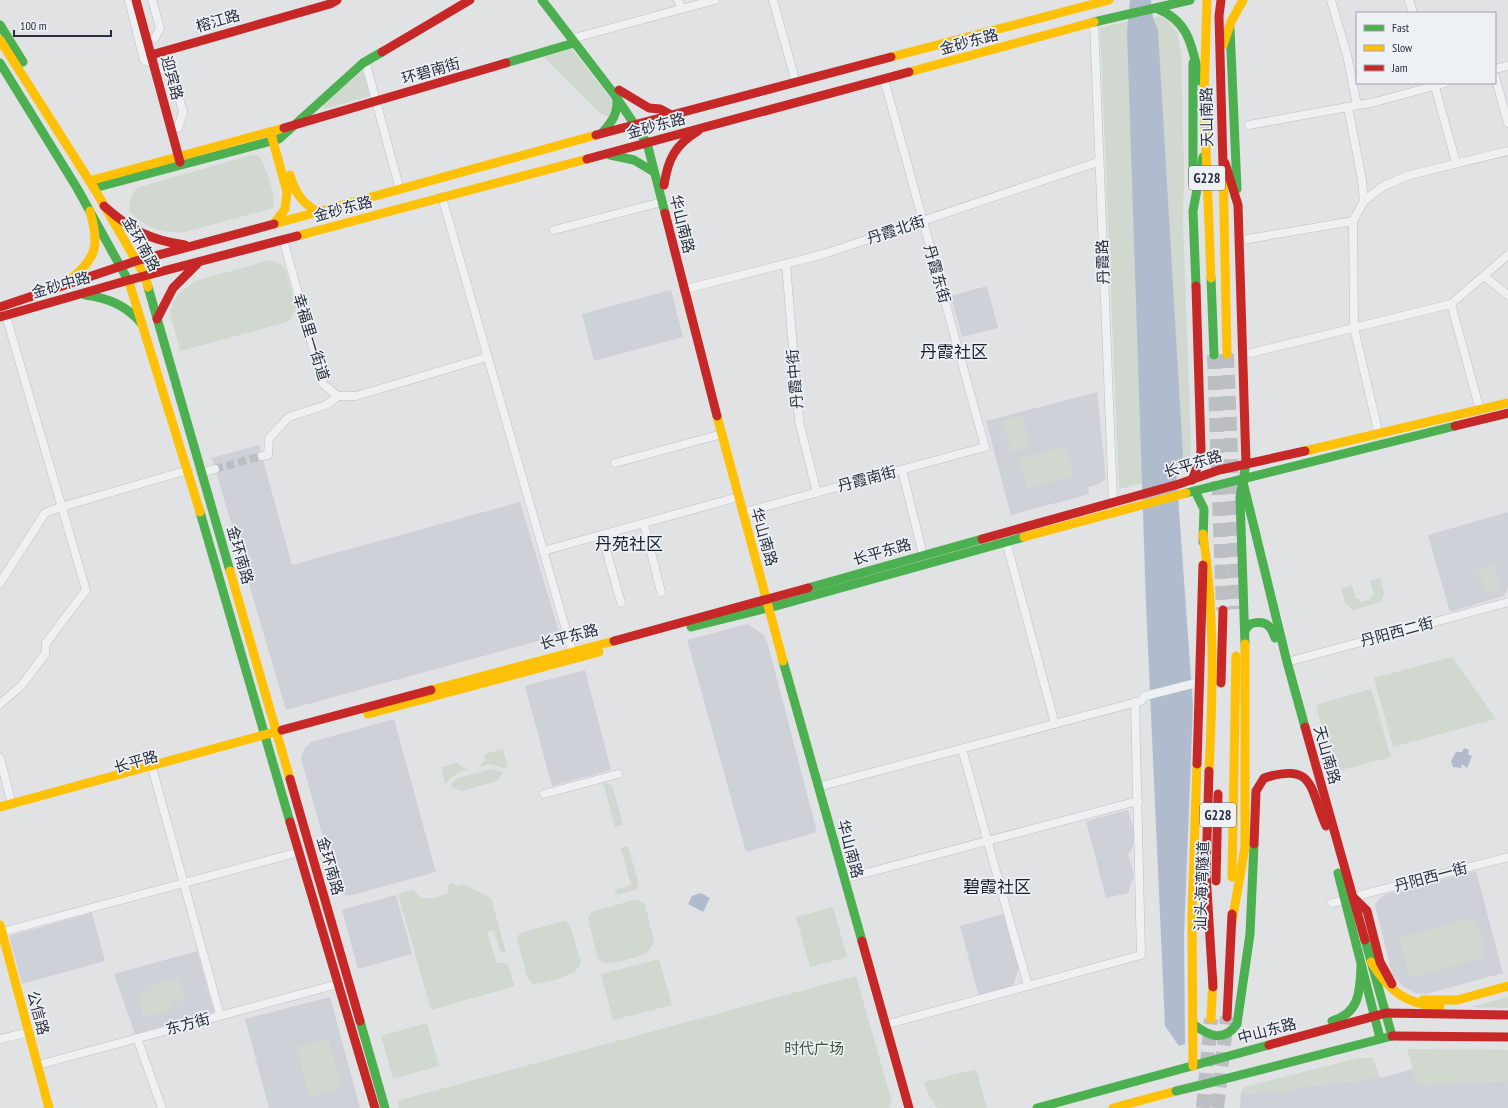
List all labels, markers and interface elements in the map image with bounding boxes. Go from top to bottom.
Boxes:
street label: 榕江路 [194,5,242,36]
scale bar [14,12,111,38]
legend [1356,12,1496,84]
text: 100 m [20,18,47,33]
text: Fast [1392,20,1410,35]
street label: 金砂东路 [937,25,1000,58]
text: Slow [1392,40,1413,55]
street label: 环碧南街 [399,53,462,88]
street label: 迎宾路 [157,54,187,102]
text: Jam [1391,60,1408,75]
street label: 天山南路 [1196,87,1217,147]
street label: 金砂东路 [624,109,687,142]
road number: G228 [1189,166,1225,190]
street label: 金砂东路 [311,192,374,225]
street label: 华山南路 [666,192,699,255]
street label: 丹霞北街 [864,211,927,248]
street label: 金环南路 [119,213,164,275]
street label: 丹霞路 [1092,239,1113,285]
street label: 丹霞东街 [920,242,955,305]
street label: 金砂中路 [29,267,92,302]
street label: 幸福里一街道 [289,291,334,383]
district label: 丹霞社区 [920,341,988,363]
street label: 丹霞中街 [782,348,807,410]
street label: 长平东路 [1161,446,1224,481]
street label: 丹霞南街 [835,462,898,495]
street label: 华山南路 [747,505,782,568]
street label: 金环南路 [223,523,258,586]
district label: 丹苑社区 [595,533,663,555]
street label: 长平东路 [850,534,913,569]
street label: 丹阳西二街 [1358,613,1436,650]
street label: 长平东路 [537,620,600,653]
street label: 天山南路 [1310,723,1345,786]
street label: 长平路 [112,746,160,777]
road number: G228 [1200,803,1236,827]
street label: 华山南路 [834,817,867,880]
street label: 金环南路 [313,834,348,897]
street label: 汕头海湾隧道 [1190,841,1213,931]
street label: 丹阳西一街 [1392,858,1470,895]
district label: 碧霞社区 [963,876,1031,898]
street label: 公信路 [23,989,53,1037]
street label: 东方街 [164,1009,212,1039]
street label: 中山东路 [1235,1014,1298,1047]
park label: 时代广场 [784,1039,844,1058]

